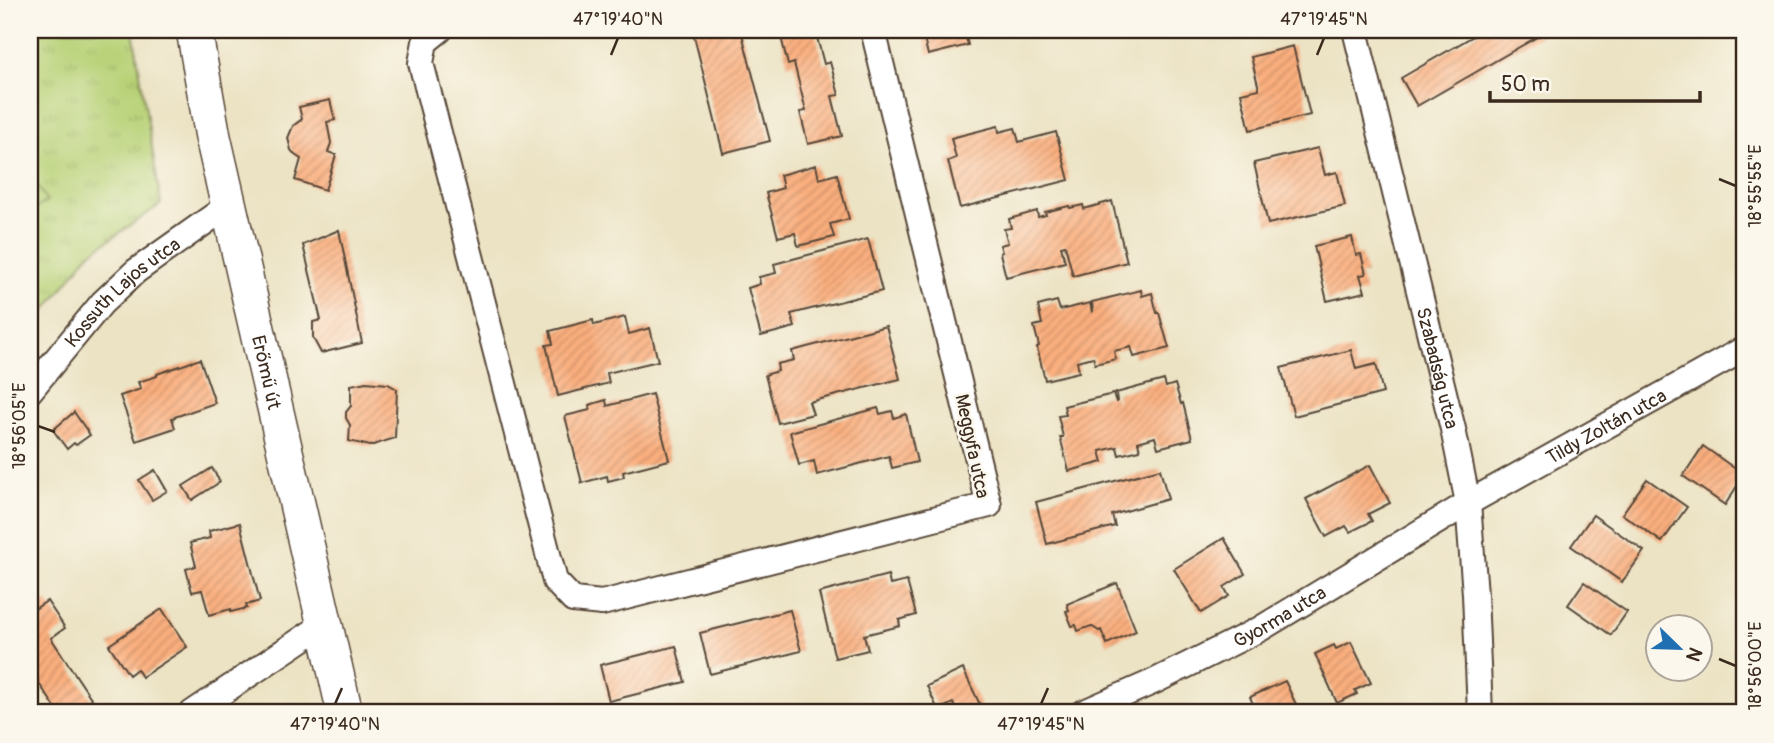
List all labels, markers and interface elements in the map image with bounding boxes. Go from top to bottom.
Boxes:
text: 47°19'40"N [573,8,663,31]
text: 47°19'45"N [1280,8,1368,31]
scale bar [1490,60,1700,104]
text: 50 m [1501,71,1550,98]
text: 18°55'55"E [1744,144,1767,228]
street label: Kossuth Lajos utca [60,232,185,352]
street label: Szabadság utca [1411,305,1464,431]
street label: Erőmű út [246,333,286,412]
text: 18°56'05"E [8,383,31,469]
street label: Tildy Zoltán utca [1542,384,1671,470]
street label: Meggyfa utca [949,392,995,501]
street label: Gyorma utca [1230,581,1331,653]
north arrow [1644,614,1714,684]
text: 18°56'00"E [1744,621,1767,711]
text: N [1680,644,1707,665]
text: 47°19'40"N [290,713,380,736]
text: 47°19'45"N [997,713,1085,736]

